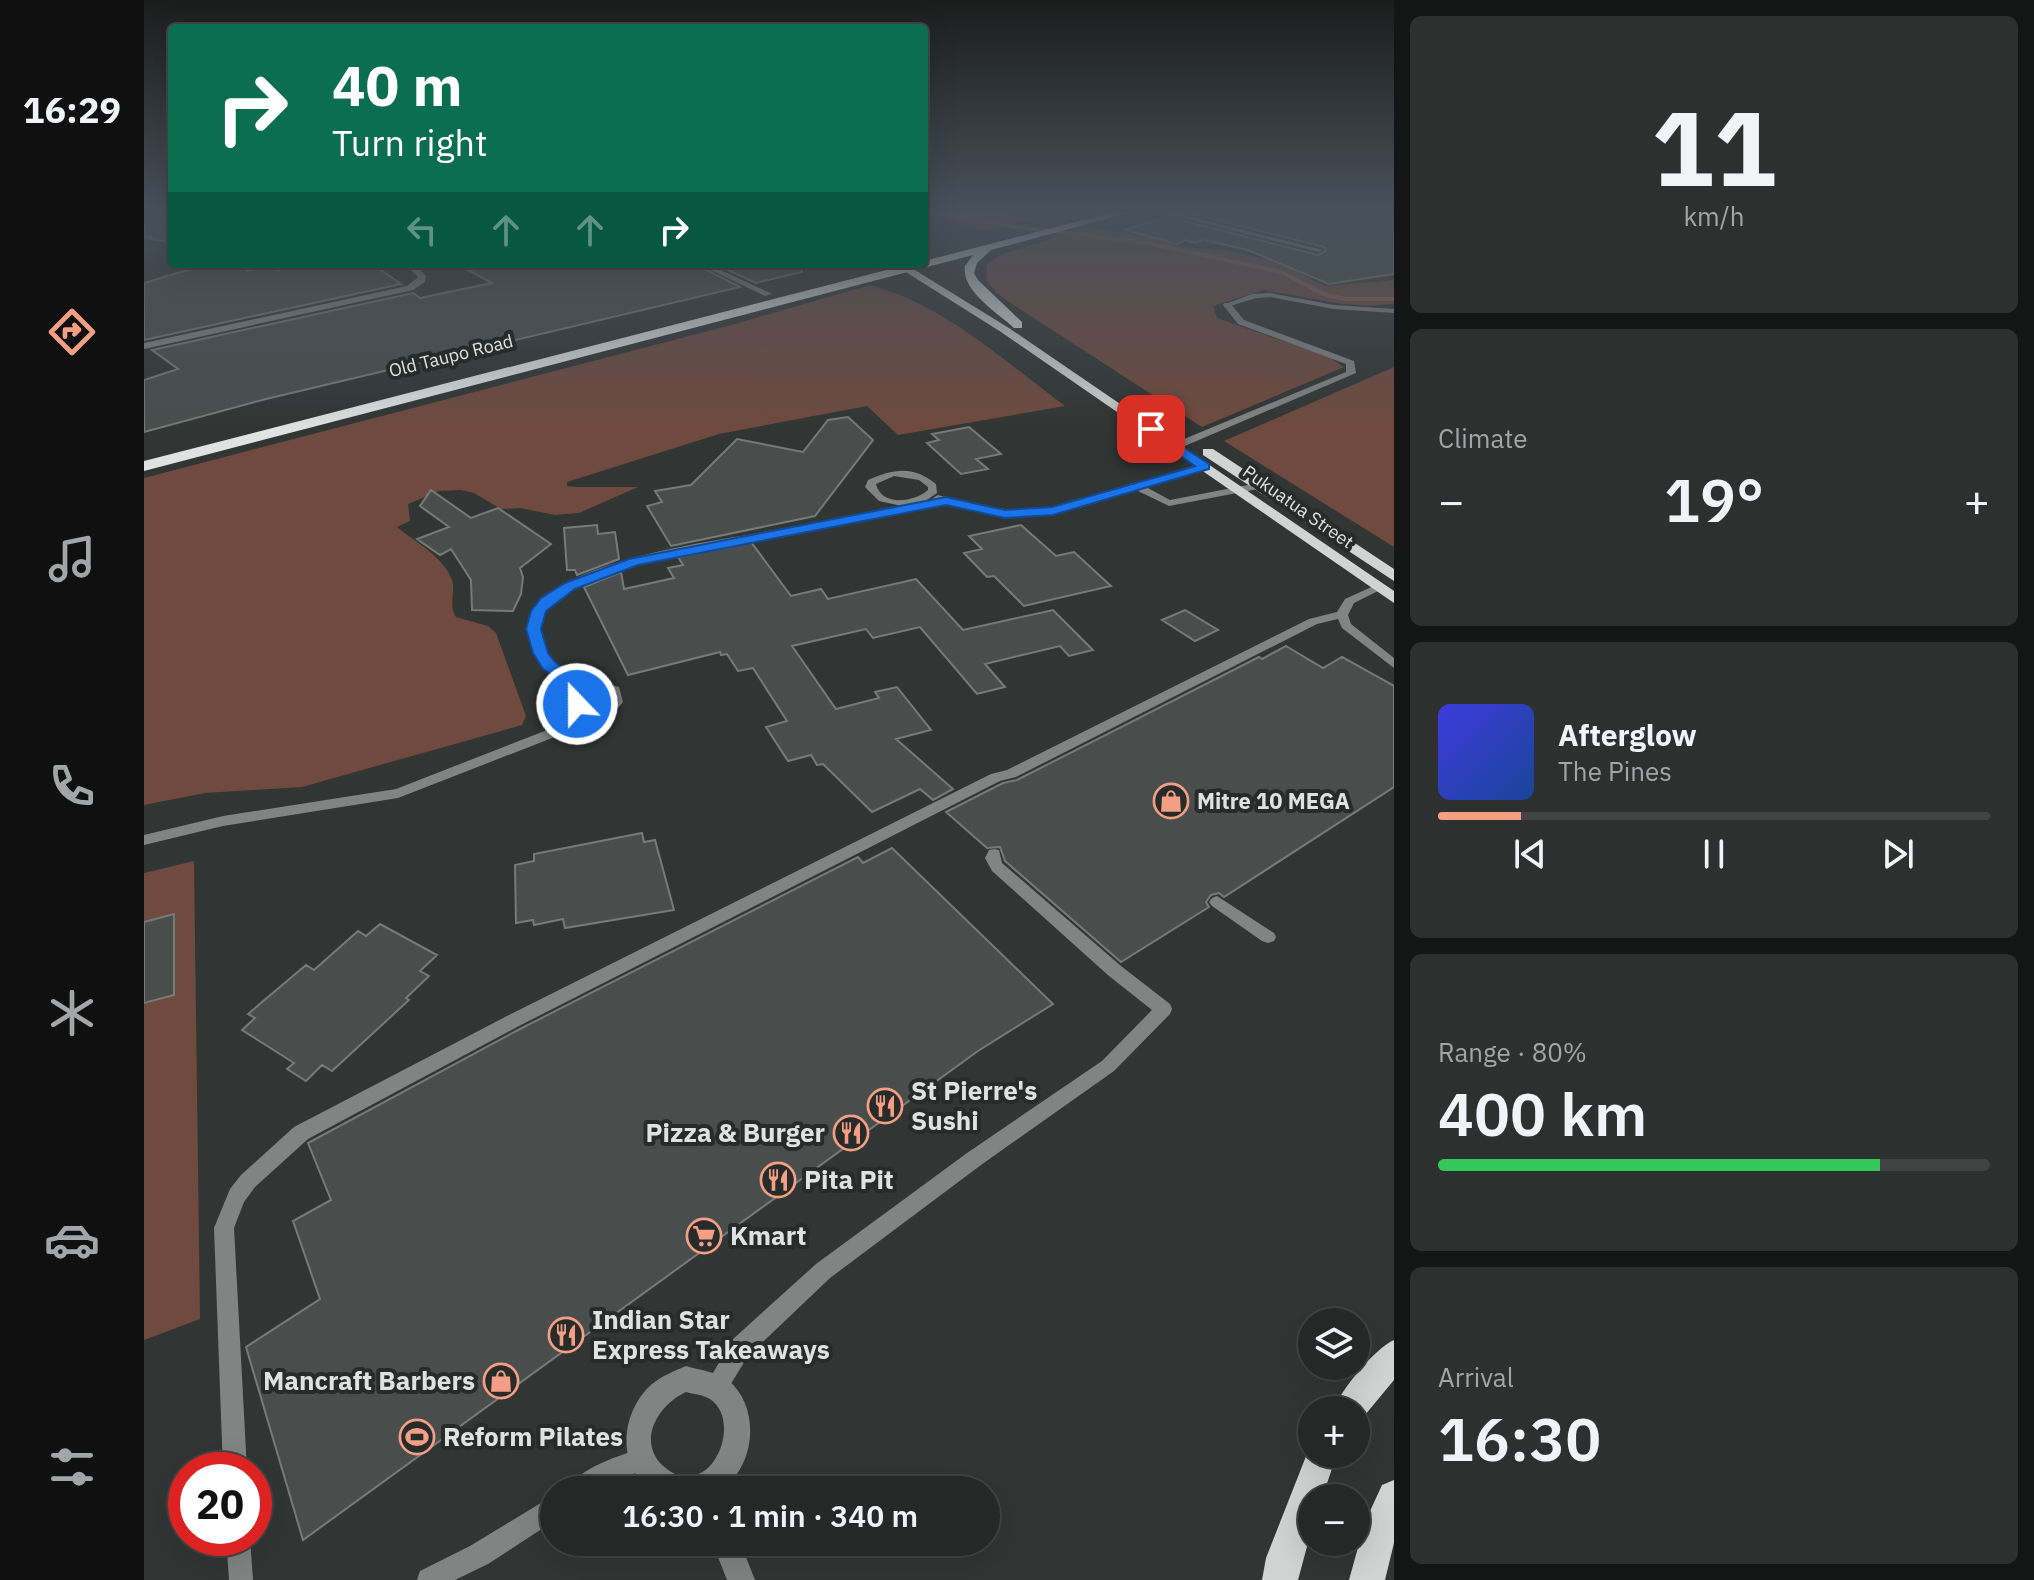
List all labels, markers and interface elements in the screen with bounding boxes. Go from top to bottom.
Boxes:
text: 40 m [332,49,462,121]
icon: right [200,56,304,160]
text: 11 [1652,79,1776,215]
text: 16:29 [23,86,121,133]
text: Turn right [332,119,488,166]
text: km/h [1683,199,1745,233]
icon: left [400,208,444,252]
icon: ahead [484,208,528,252]
icon: ahead [568,208,612,252]
icon: right [652,208,696,252]
icon: directions [44,304,100,360]
street label: Old Taupo Road [386,329,515,382]
pin [1117,395,1185,463]
icon: arrive [1129,407,1173,451]
text: Climate [1438,421,1528,455]
street label: Pukuatua Street [1238,460,1358,553]
text: 19° [1664,460,1764,539]
text: − [1438,472,1464,529]
text: + [1964,472,1990,529]
icon: music [44,531,100,587]
position arrow [535,662,619,746]
text: Afterglow [1558,715,1697,754]
text: The Pines [1558,754,1672,788]
icon: phone [44,758,100,814]
shop icon: Mitre 10 MEGA [1152,782,1190,820]
place label: Mitre 10 MEGA [1197,786,1350,815]
icon: previous [1508,832,1552,876]
icon: pause [1692,832,1736,876]
icon: next [1876,832,1920,876]
icon: climate [44,985,100,1041]
text: Range · 80% [1438,1035,1587,1069]
place label: St Pierre's Sushi [911,1073,1037,1137]
text: 400 km [1438,1074,1647,1153]
restaurant icon: St Pierre's Sushi [866,1087,904,1125]
restaurant icon: Pizza & Burger [832,1114,870,1152]
place label: Pizza & Burger [645,1115,825,1149]
restaurant icon: Pita Pit [759,1161,797,1199]
place label: Pita Pit [804,1162,894,1196]
icon: car [44,1212,100,1268]
supermarket icon: Kmart [685,1217,723,1255]
place label: Kmart [730,1218,806,1252]
place label: Indian Star Express Takeaways [592,1302,830,1366]
map controls [1298,1308,1370,1556]
button: layers [1298,1308,1370,1380]
restaurant icon: Indian Star Express Takeaways [547,1316,585,1354]
text: Arrival [1438,1360,1514,1394]
shop icon: Mancraft Barbers [482,1362,520,1400]
place label: Mancraft Barbers [263,1363,475,1397]
button: + [1298,1396,1370,1468]
text: 16:30 [1438,1399,1601,1478]
sports icon: Reform Pilates [398,1418,436,1456]
place label: Reform Pilates [443,1419,623,1453]
icon: filters [44,1439,100,1495]
speed limit sign: 20 [168,1452,272,1556]
button: − [1298,1484,1370,1556]
text: 16:30 · 1 min · 340 m [622,1496,918,1535]

